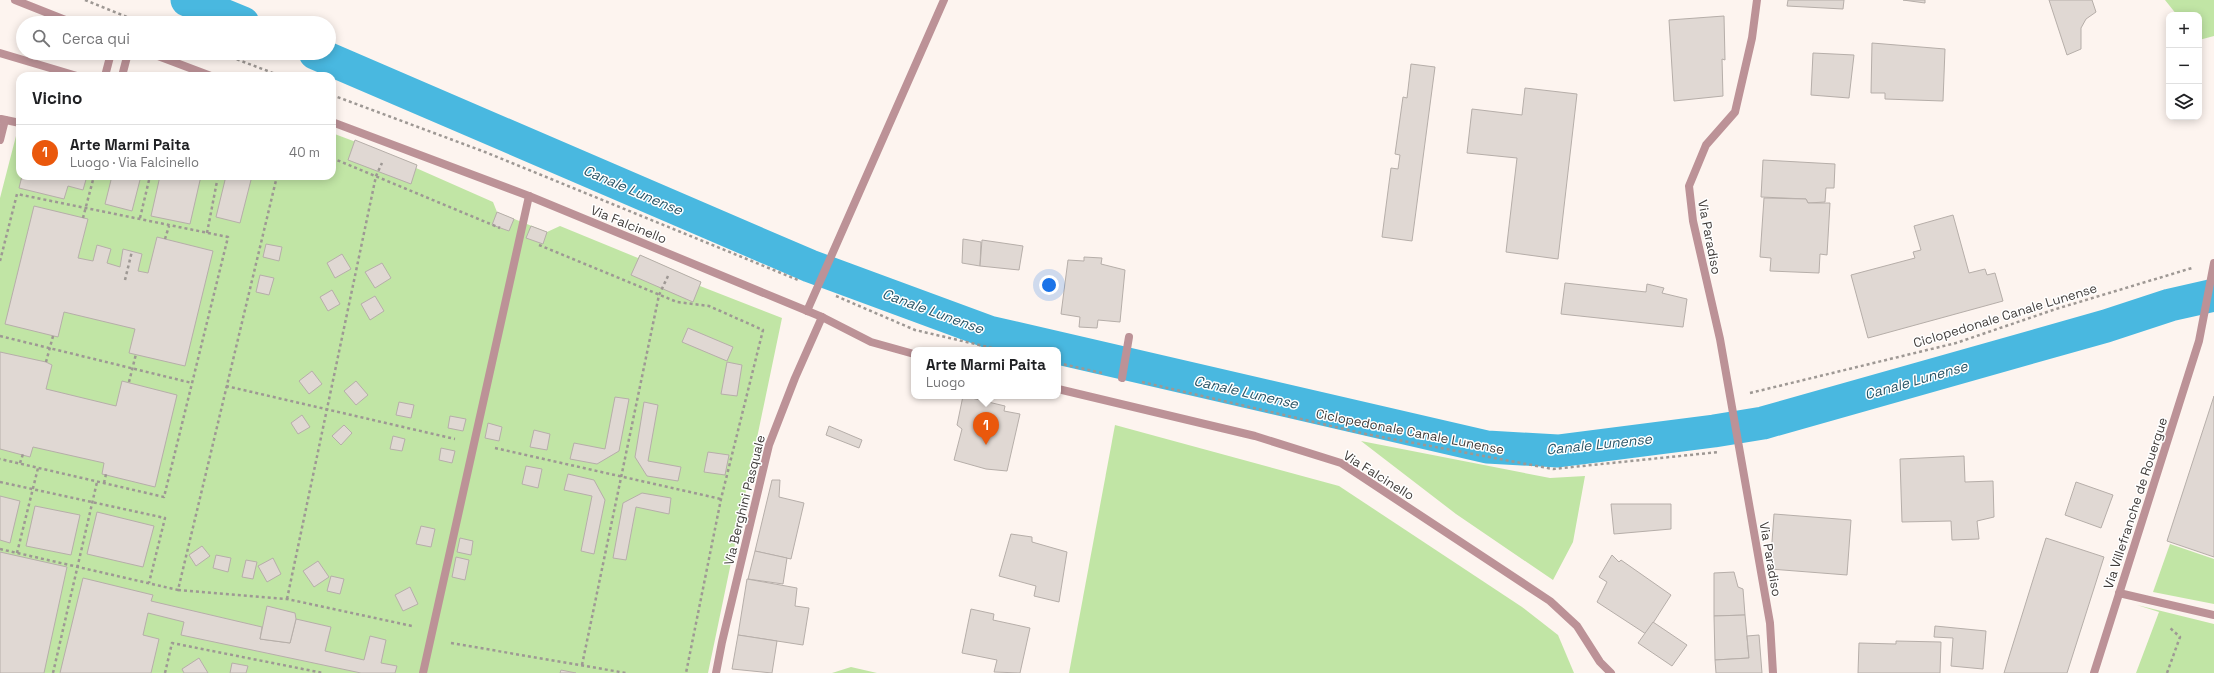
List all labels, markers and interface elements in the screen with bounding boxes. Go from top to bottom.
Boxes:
map controls [2166,12,2202,120]
button: + [2166,12,2202,48]
search box [16,16,336,60]
icon: search [30,27,52,49]
text: Cerca qui [62,29,130,48]
button: − [2166,48,2202,84]
button: layers [2166,84,2202,120]
text: Vicino [32,87,82,109]
text: Arte Marmi Paita [70,135,190,154]
text: 1 [42,144,48,161]
text: 40 m [289,144,320,161]
text: Luogo · Via Falcinello [70,154,199,171]
water label: Canale Lunense [581,161,686,219]
street label: Via Paradiso [1694,198,1725,276]
street label: Via Falcinello [588,201,669,247]
your location [1039,275,1059,295]
street label: Ciclopedonale Canale Lunense [1911,279,2099,352]
water label: Canale Lunense [880,284,987,338]
popup [911,347,1061,399]
text: Arte Marmi Paita [926,355,1046,374]
water label: Canale Lunense [1862,357,1970,403]
water label: Canale Lunense [1192,371,1300,413]
text: Luogo [926,374,965,391]
street label: Ciclopedonale Canale Lunense [1314,405,1505,458]
pin: 1 [973,412,999,445]
street label: Via Villefranche de Rouergue [2100,415,2171,591]
water label: Canale Lunense [1545,429,1653,459]
street label: Via Berghini Pasquale [720,433,769,567]
street label: Via Falcinello [1340,447,1417,504]
street label: Via Paradiso [1756,520,1785,598]

